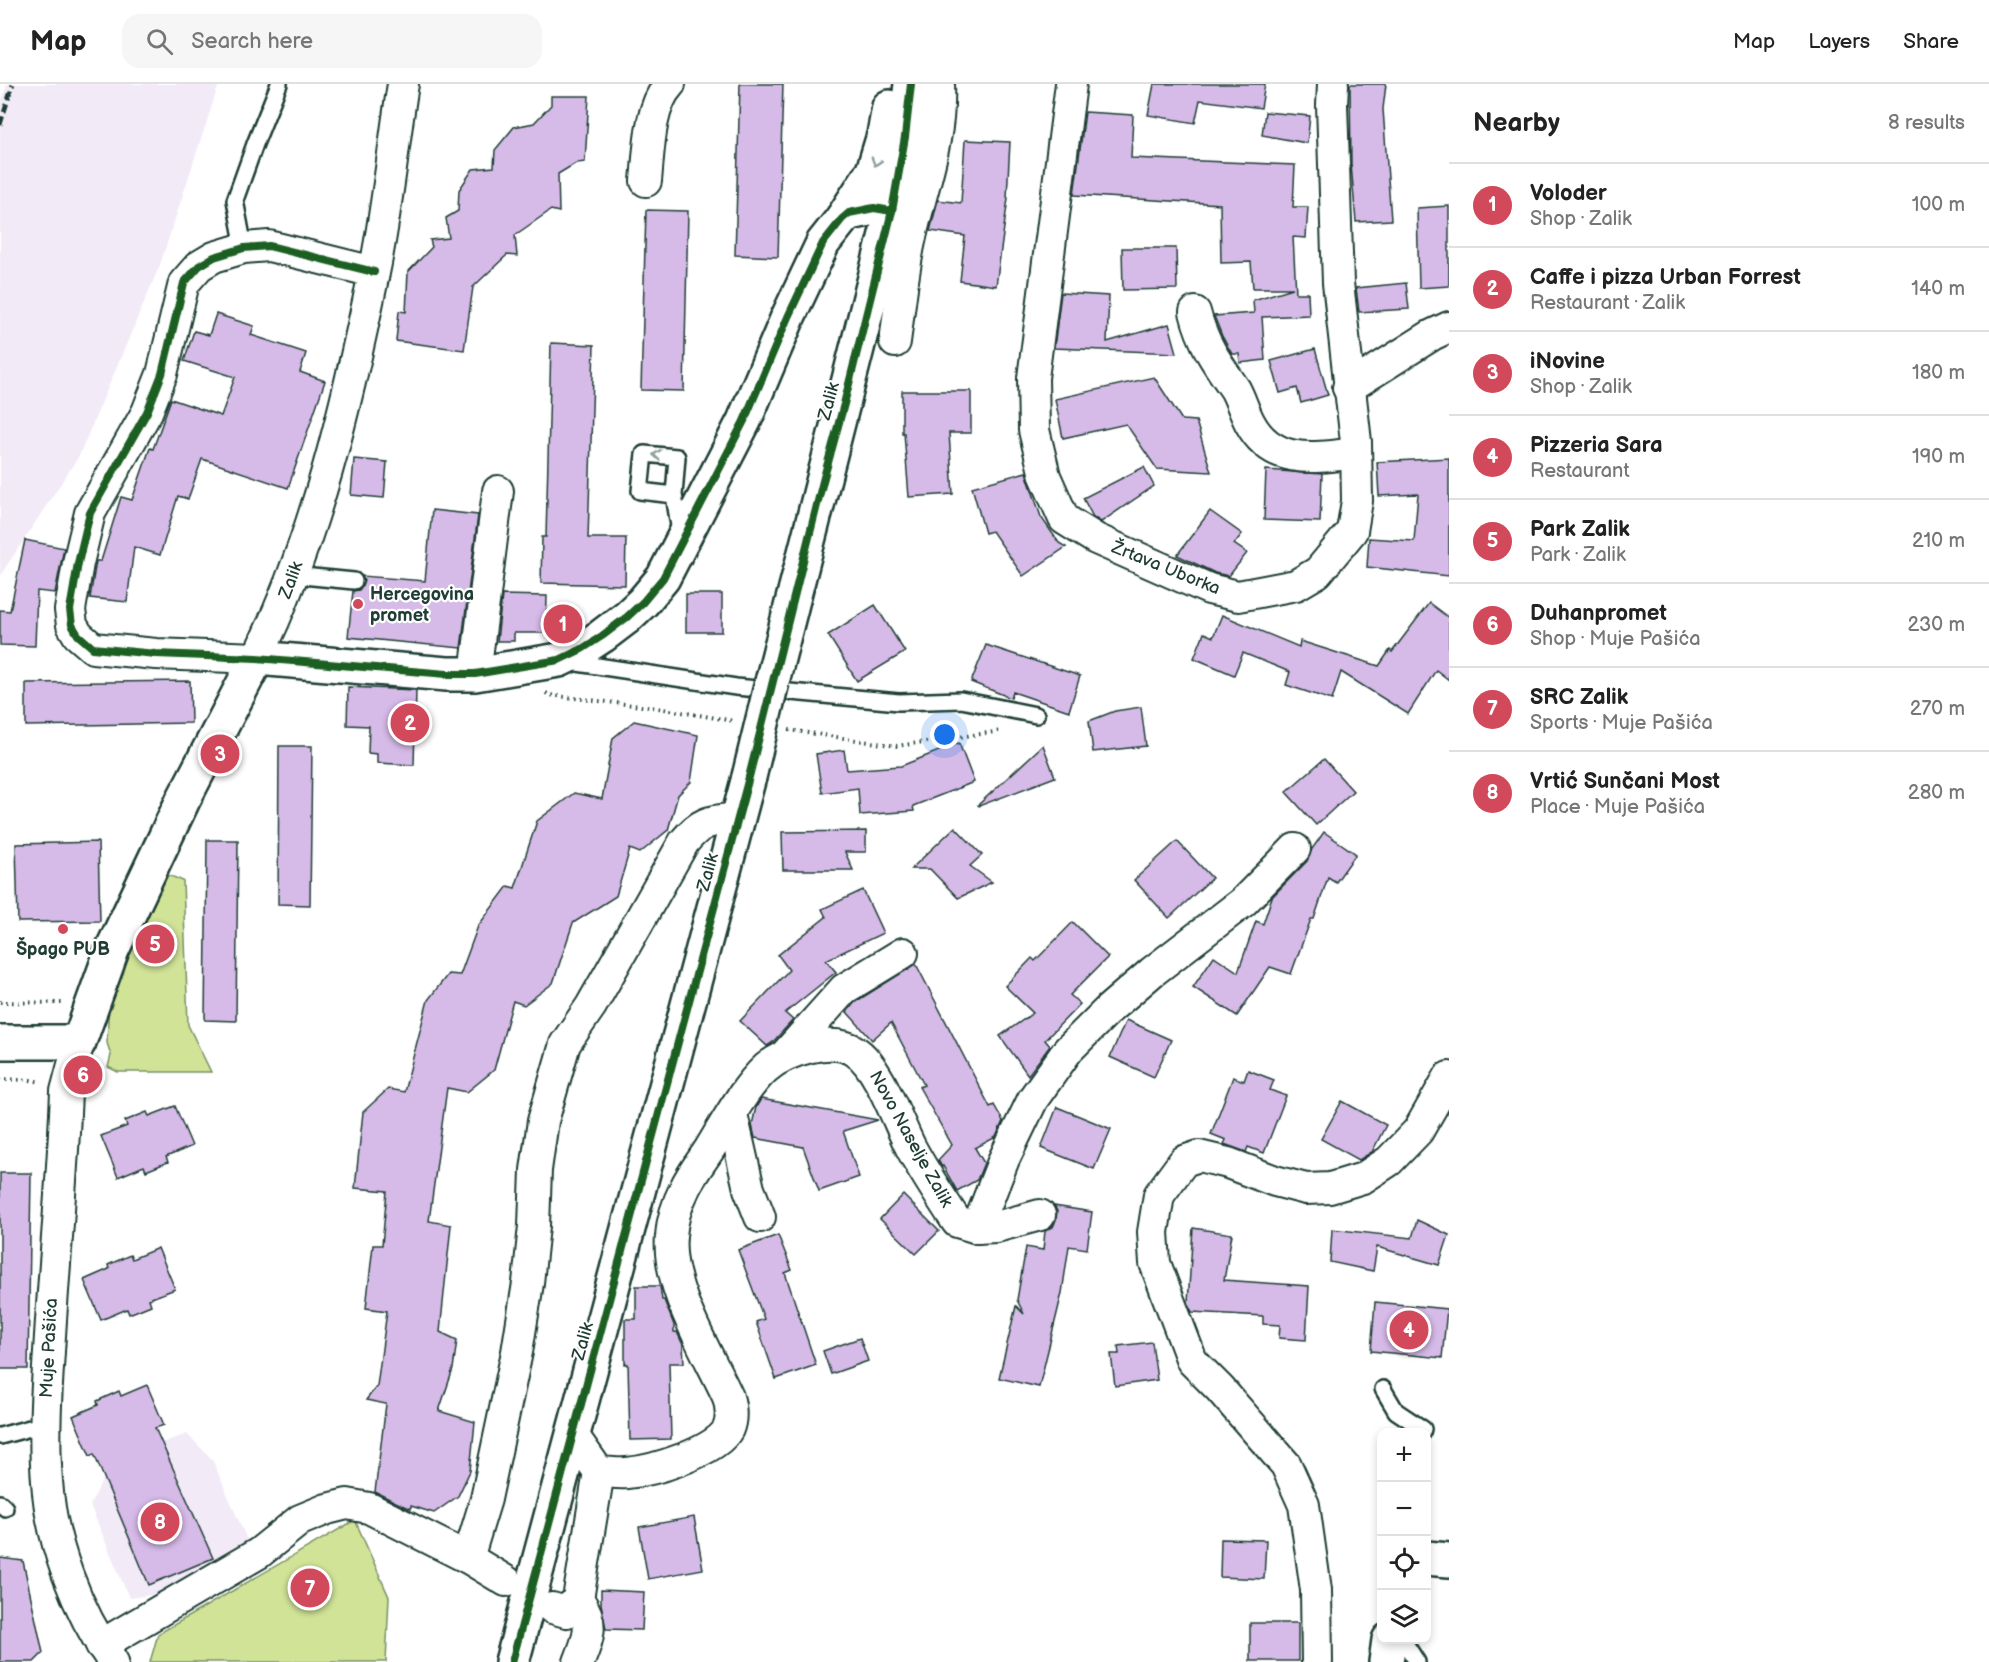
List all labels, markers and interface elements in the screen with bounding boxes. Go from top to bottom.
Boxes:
search box [122,14,542,68]
text: Map [30,25,86,58]
icon: search [143,25,176,58]
text: Search here [191,28,313,55]
text: Map [1733,29,1775,54]
text: Layers [1808,29,1870,54]
text: Share [1903,29,1959,54]
text: Nearby [1473,108,1560,139]
text: 8 results [1888,111,1965,135]
one-way arrow [871,156,883,167]
text: Voloder [1530,180,1607,207]
text: 1 [1488,193,1497,217]
text: 100 m [1912,193,1965,217]
text: Shop · Zalik [1530,207,1632,231]
text: Caffe i pizza Urban Forrest [1530,264,1801,291]
text: 2 [1487,277,1498,301]
text: 140 m [1911,277,1965,301]
text: Restaurant · Zalik [1530,291,1685,315]
text: iNovine [1530,348,1605,375]
text: 3 [1487,361,1498,385]
text: 180 m [1912,361,1965,385]
text: Shop · Zalik [1530,375,1632,399]
street label: Zalik [814,380,844,423]
text: Pizzeria Sara [1530,432,1663,459]
text: 4 [1487,445,1498,469]
text: 190 m [1912,445,1965,469]
one-way arrow [652,449,661,462]
text: Restaurant [1530,459,1630,483]
text: Park Zalik [1530,516,1630,543]
text: 5 [1487,529,1498,553]
text: 210 m [1912,529,1965,553]
street label: Žrtava Uborka [1108,534,1224,599]
text: Park · Zalik [1530,543,1626,567]
street label: Zalik [274,558,307,603]
place label: Hercegovina promet [370,584,474,626]
marker: Hercegovina promet [351,597,365,611]
text: Duhanpromet [1530,600,1667,627]
pin: 1 [544,602,582,646]
text: 6 [1486,613,1499,637]
text: 230 m [1908,613,1965,637]
text: Shop · Muje Pašića [1530,627,1701,651]
text: SRC Zalik [1530,684,1628,711]
text: 7 [1487,697,1498,721]
text: 270 m [1910,697,1965,721]
pin: 2 [390,700,430,746]
text: Sports · Muje Pašića [1530,711,1713,735]
your location [930,720,959,749]
pin: 3 [200,732,240,776]
text: Vrtić Sunčani Most [1530,768,1720,795]
text: 8 [1486,781,1499,805]
text: 280 m [1908,781,1965,805]
text: Place · Muje Pašića [1530,795,1705,819]
street label: Zalik [693,851,723,894]
marker: Špago PUB [56,922,70,936]
pin: 5 [136,922,174,966]
place label: Špago PUB [16,937,110,960]
pin: 6 [64,1052,103,1098]
street label: Novo Naselje Zalik [865,1067,957,1211]
street label: Muje Pašića [36,1297,62,1399]
pin: 4 [1390,1308,1428,1352]
street label: Zalik [568,1320,598,1363]
map controls [1377,1428,1431,1644]
button: + [1377,1428,1431,1482]
button: − [1377,1482,1431,1536]
pin: 8 [140,1500,180,1544]
button: locate [1377,1536,1431,1590]
pin: 7 [290,1566,330,1610]
button: layers [1377,1590,1431,1644]

